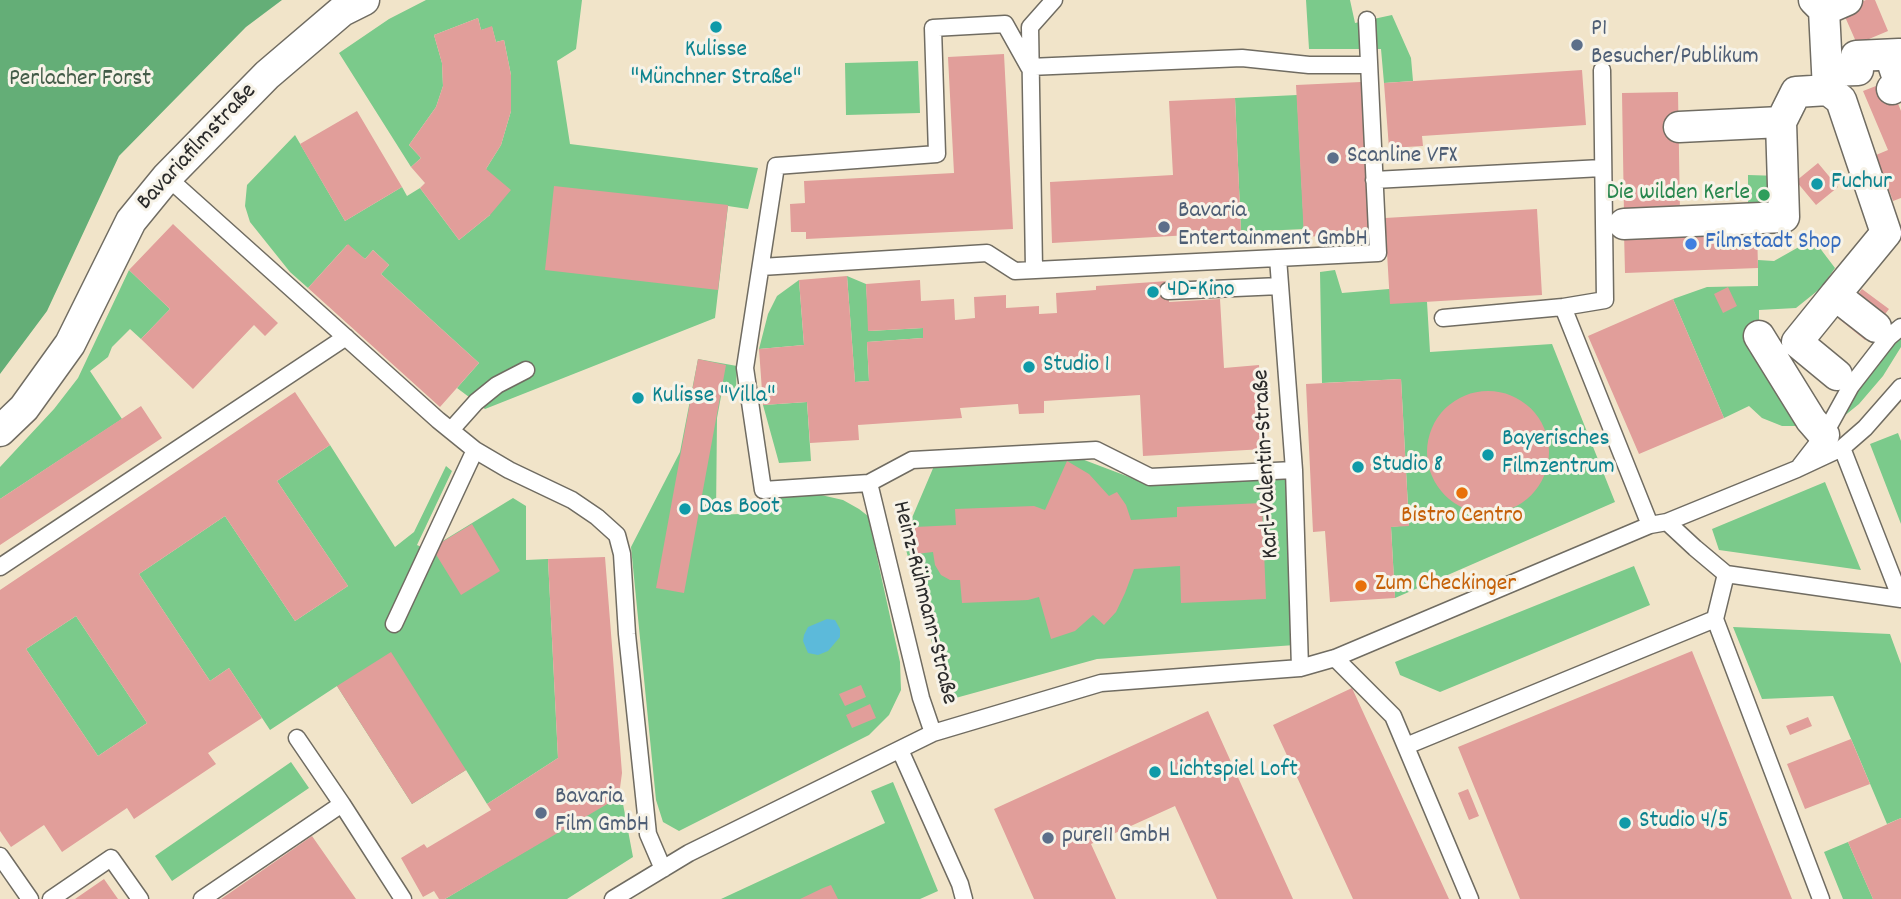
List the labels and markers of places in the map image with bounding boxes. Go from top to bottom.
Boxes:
place label: P1 Besucher/Publikum [1591,17,1759,73]
marker: Kulisse "Münchner Straße" [708,19,724,35]
marker: P1 Besucher/Publikum [1569,37,1585,53]
place label: Kulisse "Münchner Straße" [631,38,801,94]
place label: Scanline VFX [1347,144,1458,172]
marker: Scanline VFX [1325,150,1341,166]
place label: Fuchur [1831,170,1892,198]
marker: Fuchur [1809,176,1825,192]
place label: Die wilden Kerle [1606,181,1750,209]
marker: Die wilden Kerle [1756,187,1772,203]
place label: Bavaria Entertainment GmbH [1178,199,1368,255]
marker: Bavaria Entertainment GmbH [1156,219,1172,235]
place label: Filmstadt Shop [1705,230,1841,258]
marker: Filmstadt Shop [1683,236,1699,252]
place label: 4D-Kino [1167,278,1235,306]
marker: 4D-Kino [1145,284,1161,300]
place label: Studio 1 [1043,353,1110,381]
marker: Studio 1 [1021,359,1037,375]
place label: Kulisse "Villa" [652,384,776,412]
marker: Kulisse "Villa" [630,390,646,406]
place label: Bayerisches Filmzentrum [1502,427,1615,483]
marker: Bayerisches Filmzentrum [1480,447,1496,463]
place label: Studio 8 [1372,453,1443,481]
marker: Studio 8 [1350,459,1366,475]
marker: Bistro Centro [1454,485,1470,501]
place label: Das Boot [699,495,780,523]
marker: Das Boot [677,501,693,517]
place label: Bistro Centro [1401,504,1523,532]
place label: Zum Checkinger [1375,572,1516,600]
marker: Zum Checkinger [1353,578,1369,594]
place label: Lichtspiel Loft [1169,758,1298,786]
marker: Lichtspiel Loft [1147,764,1163,780]
place label: Bavaria Film GmbH [555,785,649,841]
marker: Bavaria Film GmbH [533,805,549,821]
place label: Studio 4/5 [1639,809,1729,837]
marker: Studio 4/5 [1617,815,1633,831]
place label: pure11 GmbH [1062,824,1170,852]
marker: pure11 GmbH [1040,830,1056,846]

